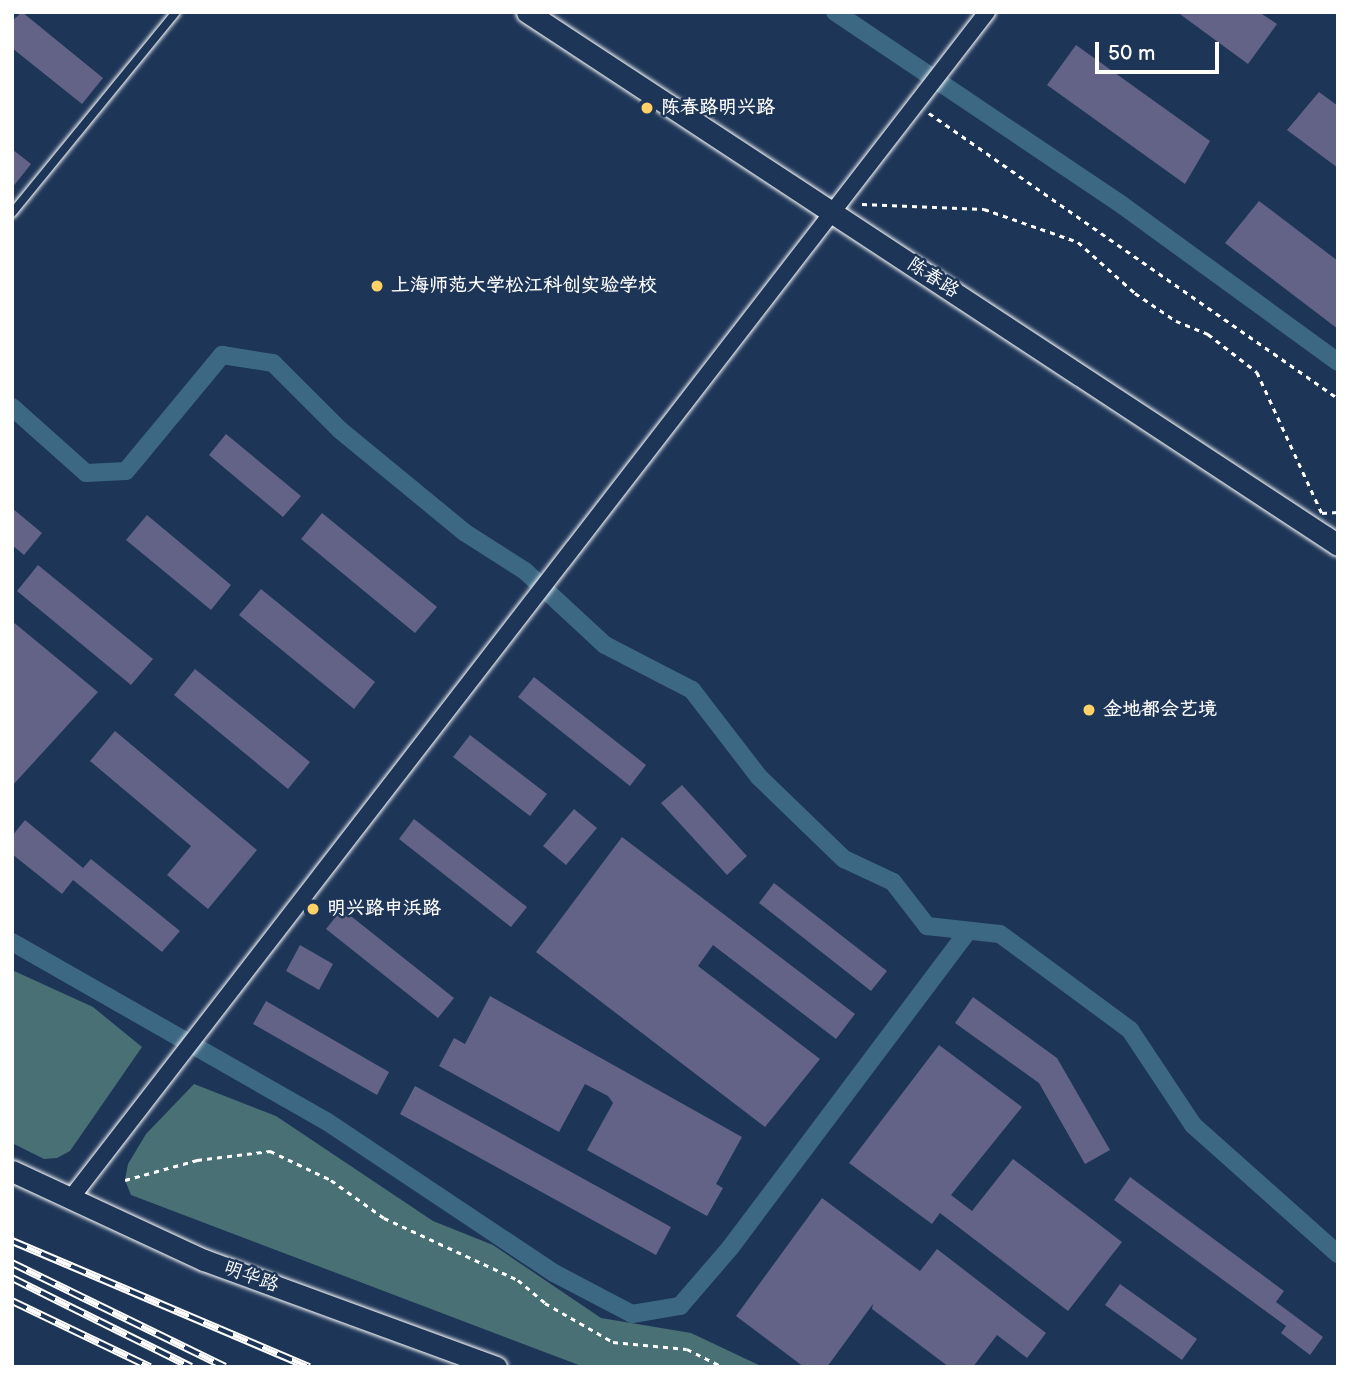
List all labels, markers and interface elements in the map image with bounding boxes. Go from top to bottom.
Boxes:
scale bar [1098,28,1222,72]
text: 50 m [1108,41,1155,66]
place label: 陈春路明兴路 [661,97,775,119]
marker: 陈春路明兴路 [639,100,655,116]
street label: 陈春路 [903,253,963,303]
place label: 上海师范大学松江科创实验学校 [391,275,657,297]
marker: 上海师范大学松江科创实验学校 [369,278,385,294]
place label: 金地都会艺境 [1103,699,1217,721]
marker: 金地都会艺境 [1081,702,1097,718]
place label: 明兴路申浜路 [327,898,441,920]
marker: 明兴路申浜路 [305,901,321,917]
street label: 明华路 [220,1257,282,1297]

